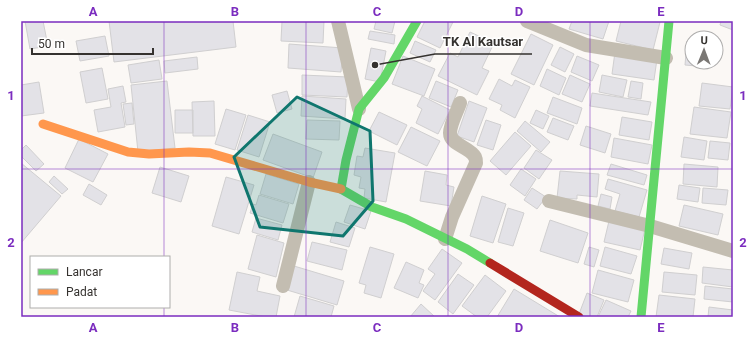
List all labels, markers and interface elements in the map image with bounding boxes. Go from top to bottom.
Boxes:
text: A [89,4,98,19]
text: B [231,4,239,19]
text: C [373,4,382,19]
text: D [515,4,523,19]
text: E [657,4,665,19]
callout: TK Al Kautsar [435,29,532,54]
scale bar [32,30,153,56]
north arrow [684,30,724,70]
text: TK Al Kautsar [443,34,523,49]
text: U [700,34,708,47]
text: 50 m [38,37,65,51]
text: 1 [7,88,15,103]
text: 1 [739,88,747,103]
text: 2 [7,235,15,250]
text: 2 [739,235,747,250]
legend [30,256,170,308]
text: Lancar [66,265,103,279]
text: Padat [66,285,97,299]
text: A [89,320,98,335]
text: B [231,320,239,335]
text: C [373,320,382,335]
text: D [515,320,523,335]
text: E [657,320,665,335]

